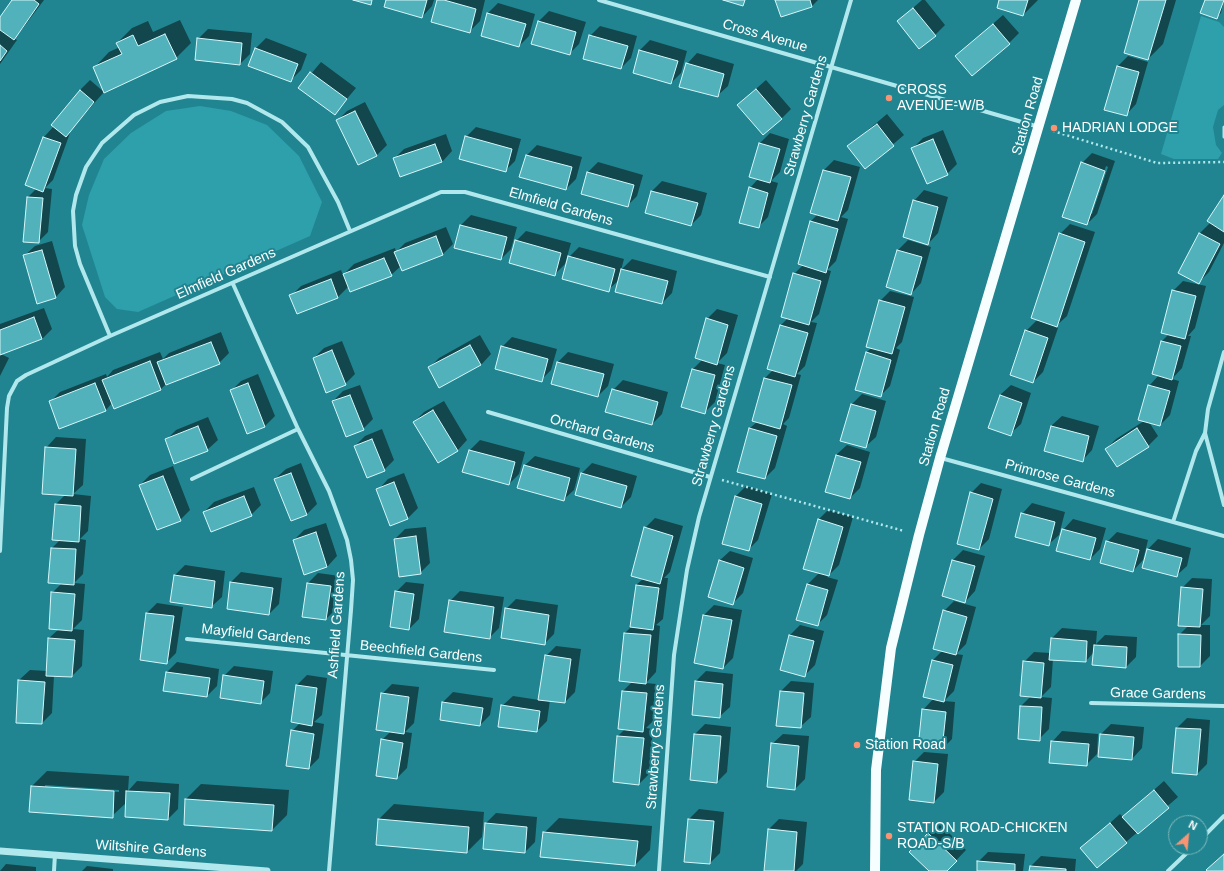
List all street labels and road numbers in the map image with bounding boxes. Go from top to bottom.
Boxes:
street label: Cross Avenue [721,16,809,56]
street label: Strawberry Gardens [781,53,831,179]
street label: Station Road [1009,75,1047,157]
street label: Elmfield Gardens [507,184,615,230]
street label: Elmfield Gardens [174,244,278,304]
street label: Strawberry Gardens [689,363,739,489]
street label: Station Road [916,386,954,468]
street label: Orchard Gardens [548,411,656,457]
street label: Primrose Gardens [1003,456,1117,502]
street label: Ashfield Gardens [325,571,349,679]
street label: Mayfield Gardens [201,621,311,649]
street label: Beechfield Gardens [359,637,483,667]
street label: Strawberry Gardens [643,684,669,810]
street label: Grace Gardens [1110,685,1206,703]
street label: Wiltshire Gardens [95,837,207,861]

